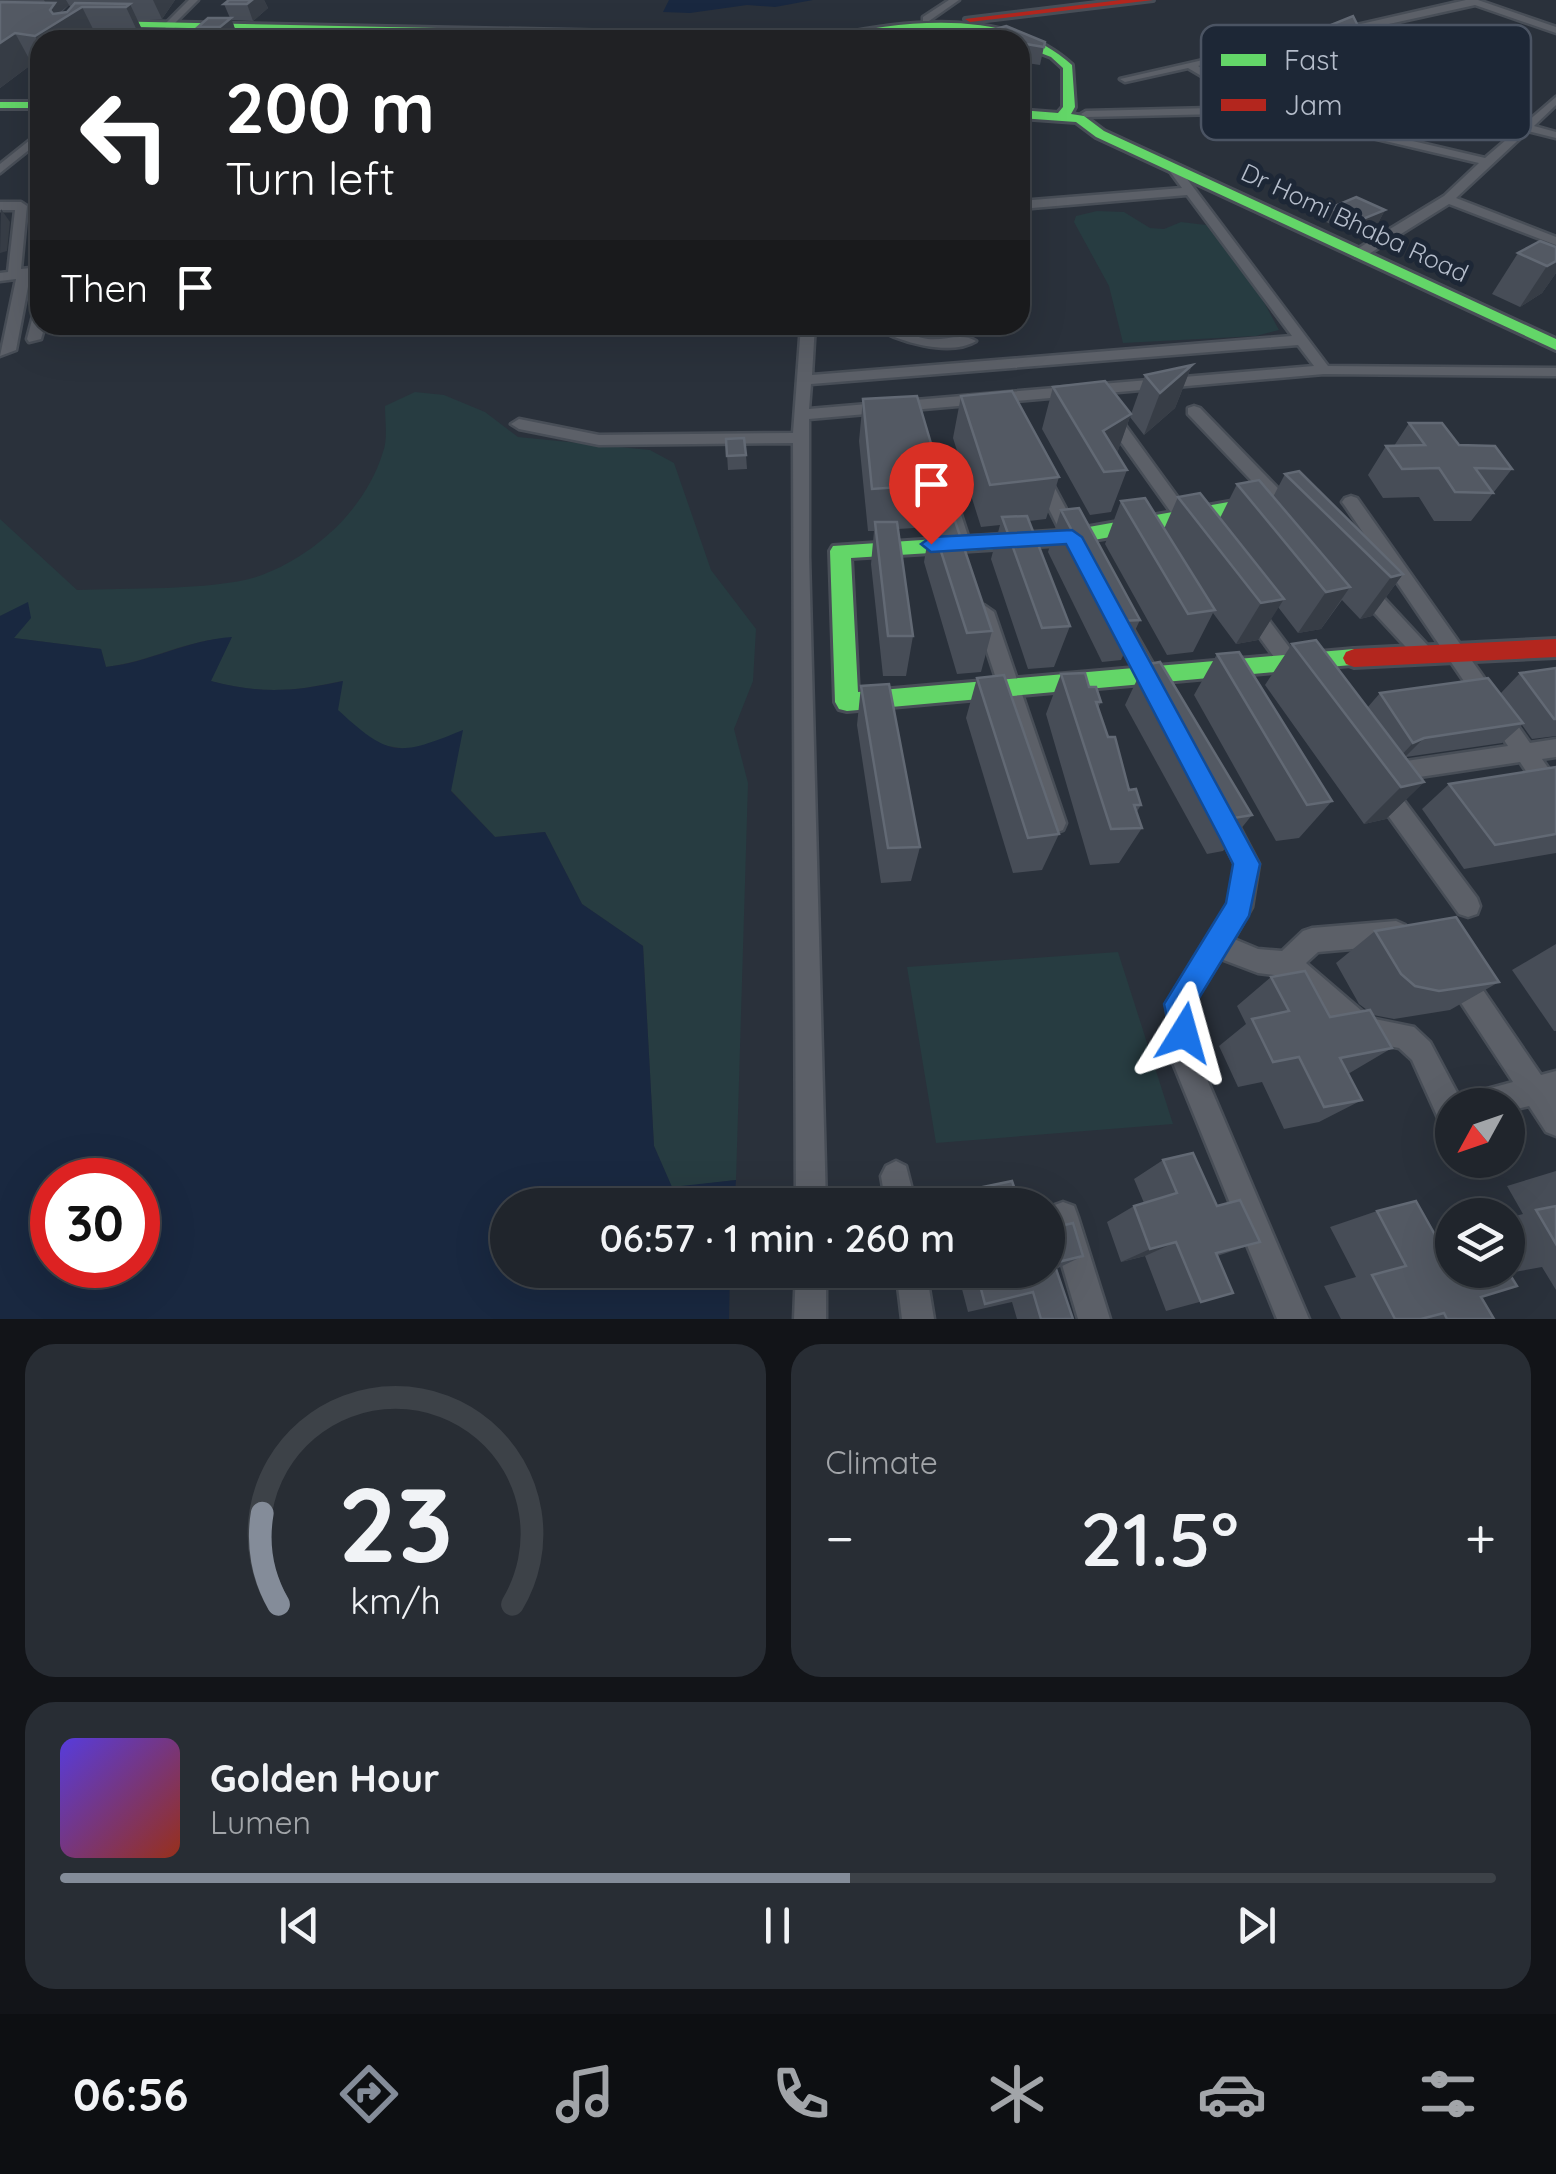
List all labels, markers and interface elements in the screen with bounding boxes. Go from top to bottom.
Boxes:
legend [1201,25,1531,140]
text: Fast [1284,42,1339,77]
text: 200 m [225,63,435,151]
icon: left [60,70,190,200]
text: Jam [1284,87,1343,122]
text: Turn left [225,150,395,206]
street label: Dr Homi Bhaba Road [1236,156,1474,288]
icon: arrive [168,260,223,315]
text: Then [60,264,148,312]
pin [889,442,974,545]
icon: arrive [904,457,959,512]
position arrow [1132,981,1236,1085]
north arrow [1435,1088,1525,1178]
map controls [1435,1088,1525,1288]
speed limit sign: 30 [30,1158,160,1288]
button: layers [1435,1198,1525,1288]
text: 06:57 · 1 min · 260 m [600,1214,955,1262]
text: Climate [826,1442,938,1482]
text: 23 [338,1458,453,1588]
text: 21.5° [1080,1491,1239,1585]
text: − [826,1503,854,1572]
text: + [1465,1503,1496,1572]
text: km/h [350,1578,441,1623]
text: Golden Hour [210,1754,439,1802]
text: Lumen [210,1802,311,1842]
icon: previous [272,1898,327,1953]
icon: pause [750,1898,805,1953]
icon: next [1229,1898,1284,1953]
icon: directions [334,2059,404,2129]
icon: music [550,2059,620,2129]
icon: phone [766,2059,836,2129]
icon: climate [982,2059,1052,2129]
icon: car [1197,2059,1267,2129]
icon: filters [1413,2059,1483,2129]
text: 06:56 [73,2066,188,2122]

